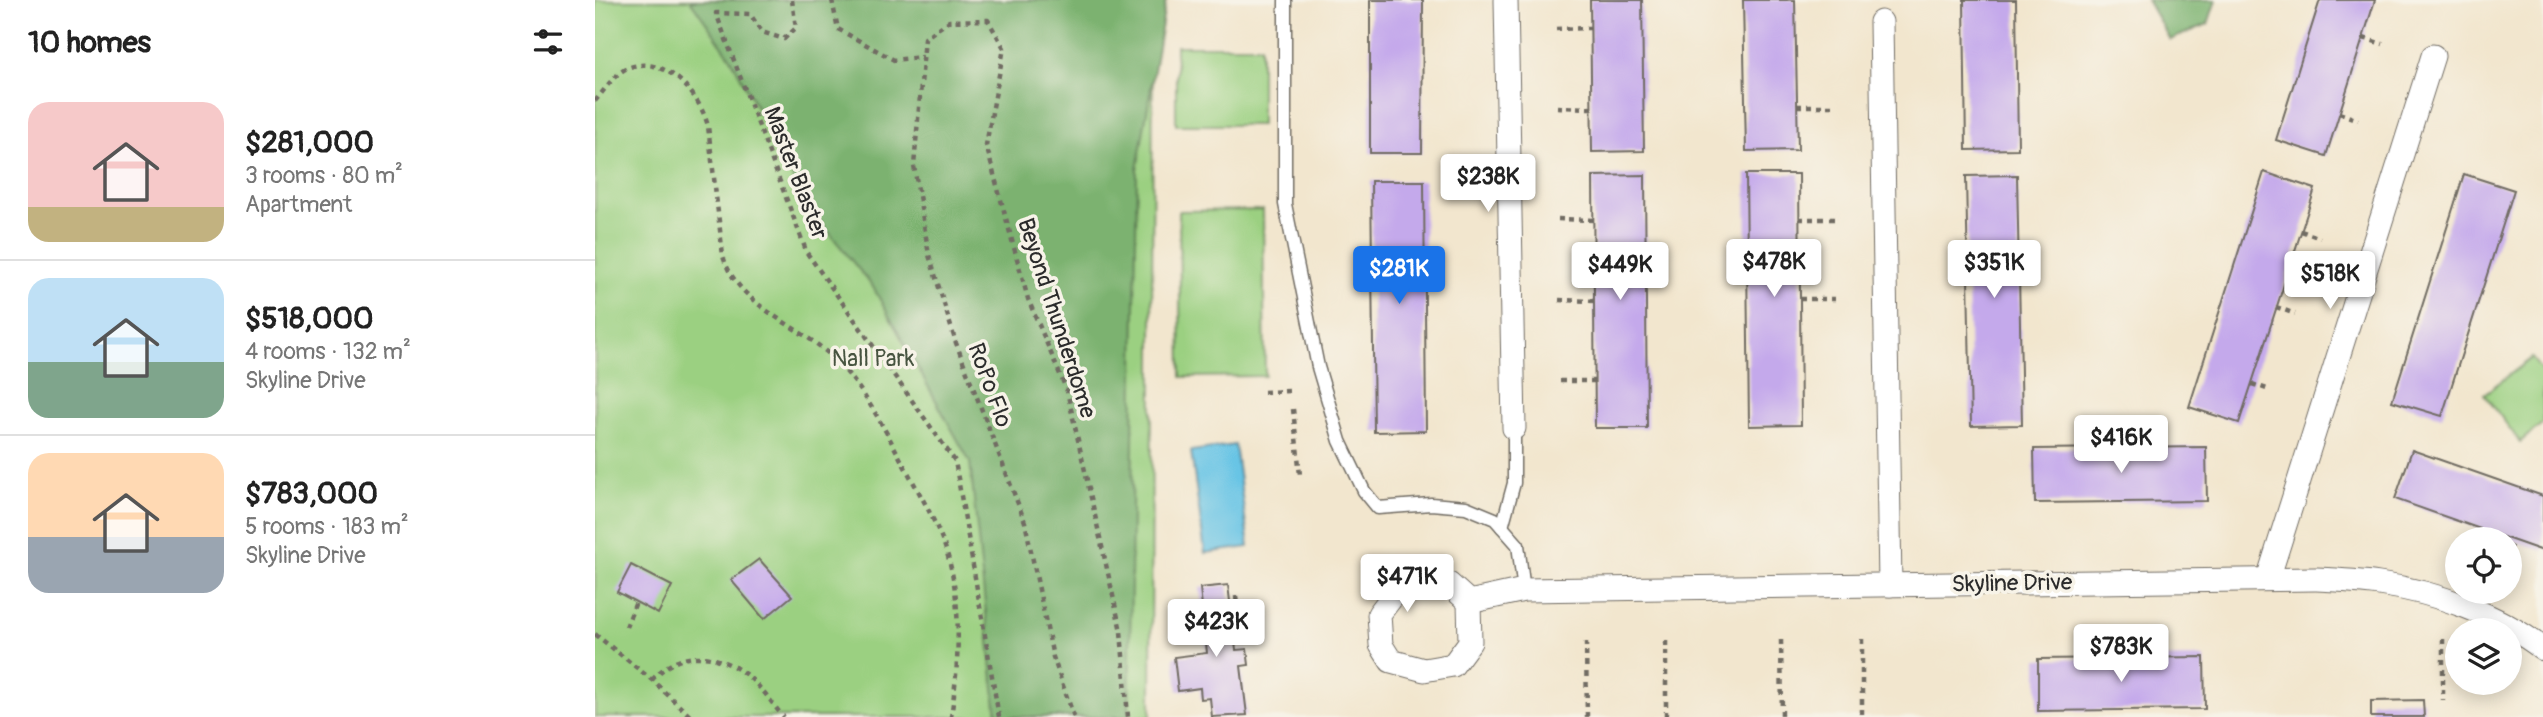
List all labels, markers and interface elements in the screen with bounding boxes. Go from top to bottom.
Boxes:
icon: filters [529,23,567,61]
text: 10 homes [28,24,151,61]
street label: Master Blaster [757,103,835,243]
text: $281,000 [245,124,374,161]
icon: home [84,130,168,214]
pin: $238K [1439,154,1537,214]
text: 3 rooms · 80 m² [245,161,403,190]
text: $238K [1457,162,1519,191]
text: Apartment [245,190,352,219]
street label: Beyond Thunderdome [1011,214,1103,422]
pin: $478K [1725,240,1823,299]
pin: $351K [1945,240,2043,300]
pin: $449K [1571,243,1669,302]
pin: $281K [1350,246,1448,306]
text: $478K [1742,247,1806,276]
text: $351K [1964,248,2024,277]
text: $449K [1588,250,1652,279]
pin: $518K [2281,252,2379,311]
text: $281K [1369,254,1429,283]
text: $518K [2300,259,2360,288]
text: $518,000 [245,300,373,337]
icon: home [84,306,168,390]
text: 4 rooms · 132 m² [245,337,411,366]
street label: RoPo Flo [961,339,1019,431]
park label: Nall Park [832,344,915,373]
text: Skyline Drive [245,366,366,395]
pin: $416K [2072,416,2170,475]
text: $416K [2090,423,2152,452]
text: $783,000 [245,475,378,512]
icon: home [84,481,168,565]
text: 5 rooms · 183 m² [245,512,409,541]
map controls [2445,527,2522,695]
button: locate [2445,527,2522,604]
text: Skyline Drive [245,541,366,570]
pin: $471K [1358,554,1456,614]
text: $471K [1377,562,1437,591]
street label: Skyline Drive [1951,567,2073,599]
pin: $423K [1167,600,1265,659]
text: $423K [1184,607,1248,636]
button: layers [2445,618,2522,695]
pin: $783K [2072,624,2170,684]
text: $783K [2090,632,2152,661]

